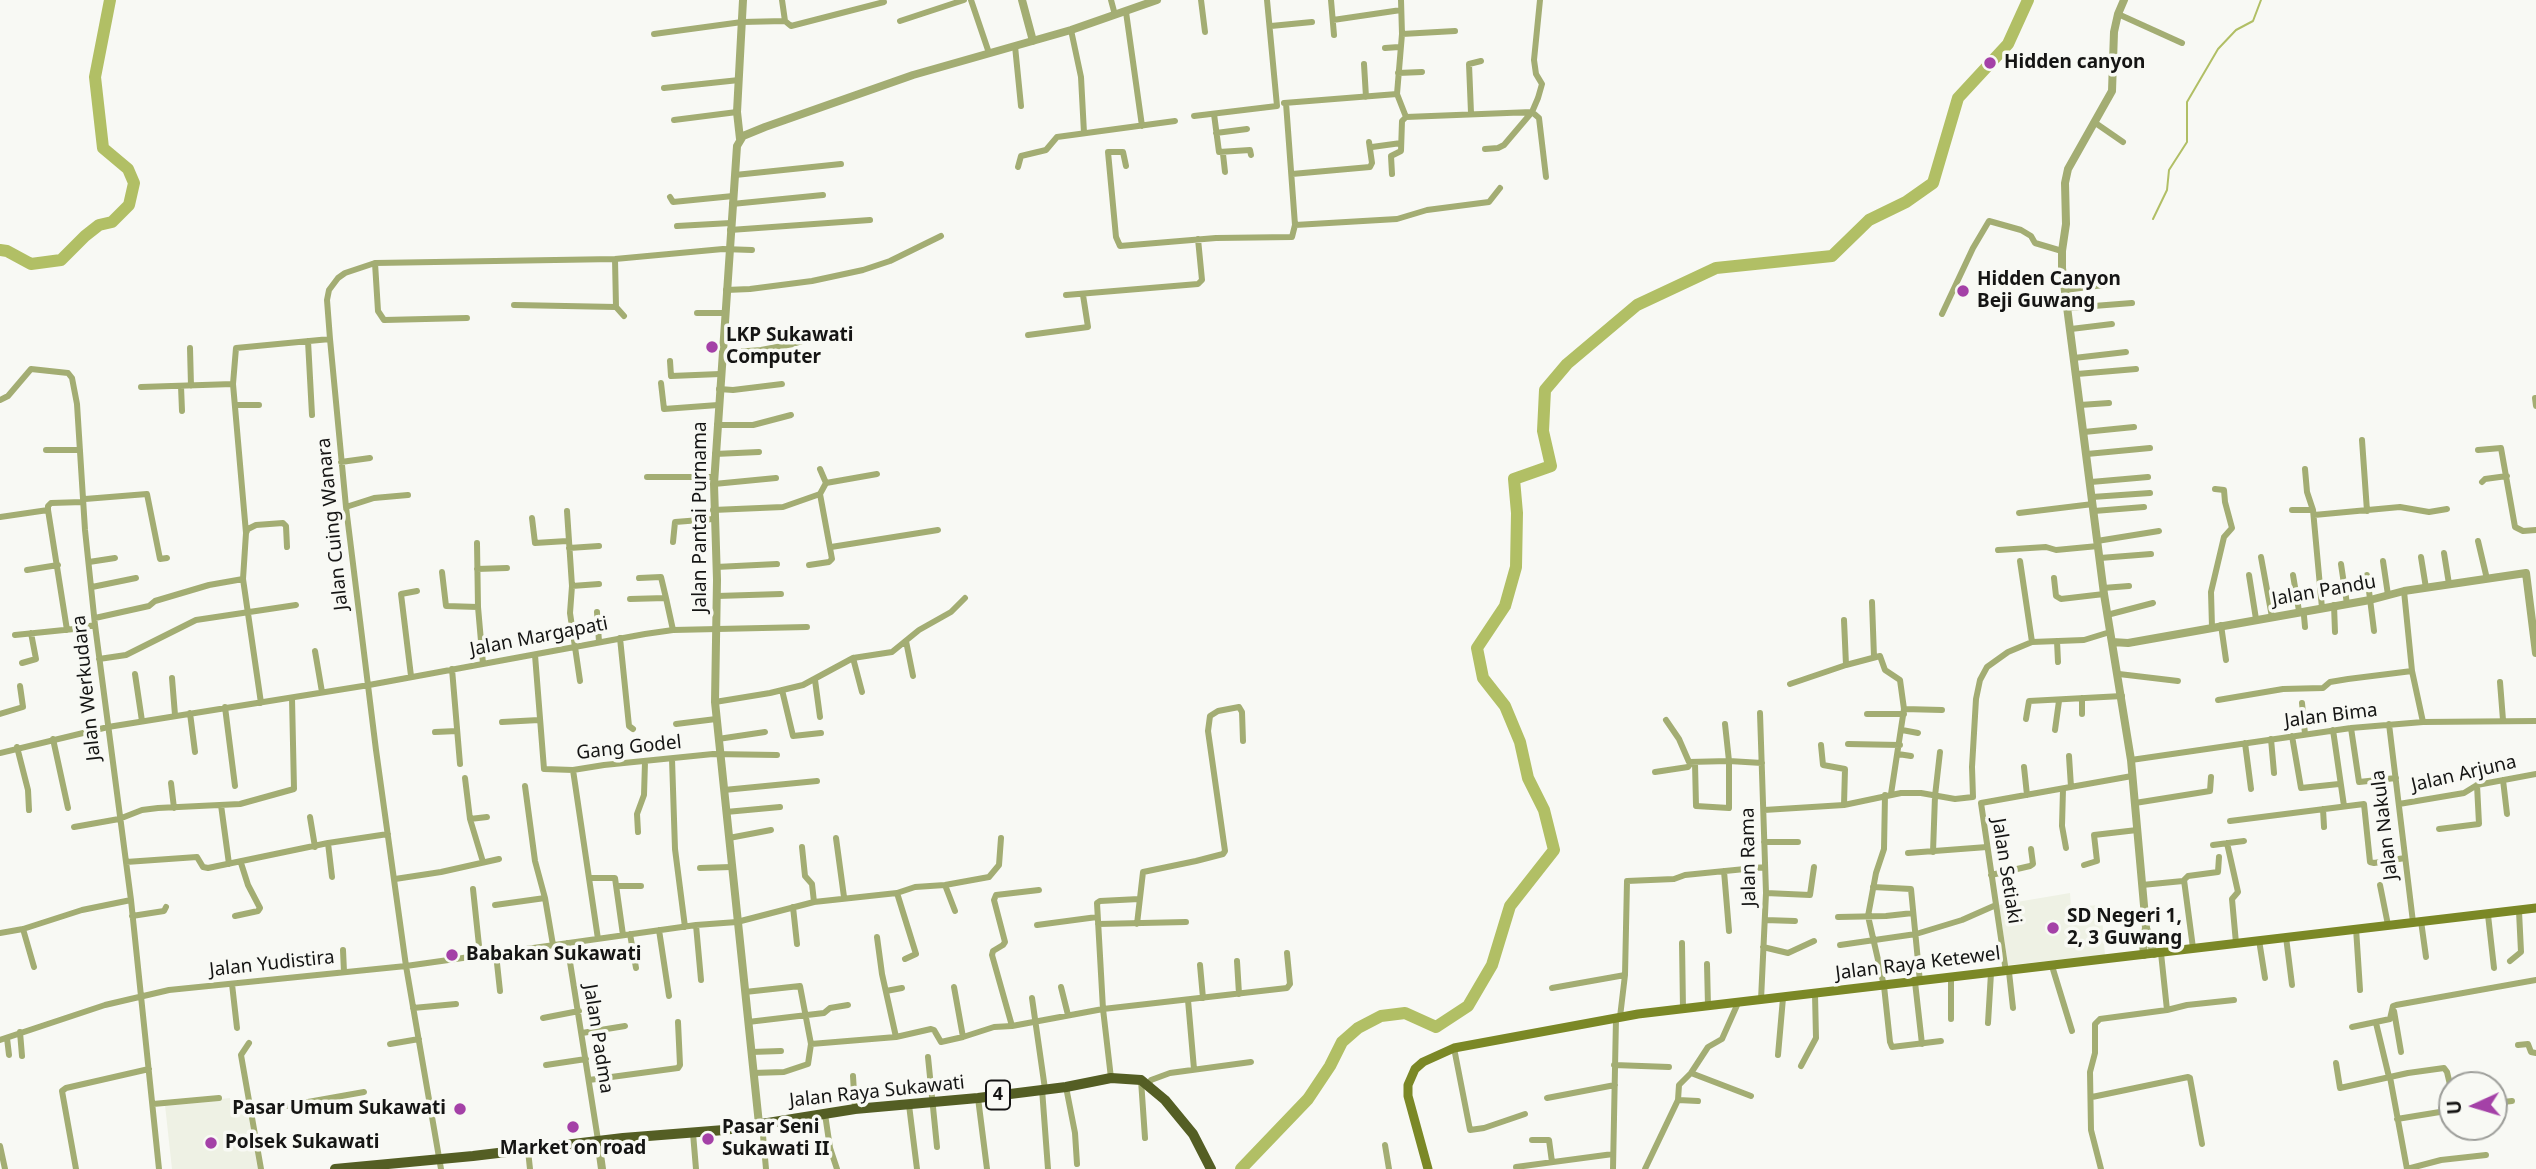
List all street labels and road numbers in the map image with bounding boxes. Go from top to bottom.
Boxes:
street label: Jalan Pantai Purnama [690,421,712,613]
street label: Jalan Cuing Wanara [313,436,353,612]
street label: Jalan Pandu [2270,571,2378,611]
street label: Jalan Margapati [468,612,610,662]
street label: Jalan Werkudara [68,614,106,762]
street label: Jalan Bima [2283,699,2379,733]
street label: Gang Godel [575,731,683,765]
street label: Jalan Arjuna [2409,751,2519,797]
street label: Jalan Nakula [2367,769,2403,881]
street label: Jalan Rama [1737,807,1761,907]
street label: Jalan Setiaki [1986,817,2026,925]
street label: Jalan Raya Ketewel [1834,943,2002,985]
street label: Jalan Yudistira [208,946,336,982]
street label: Jalan Padma [578,983,618,1095]
street label: Jalan Raya Sukawati [788,1071,966,1113]
road number: 4 [986,1080,1010,1110]

